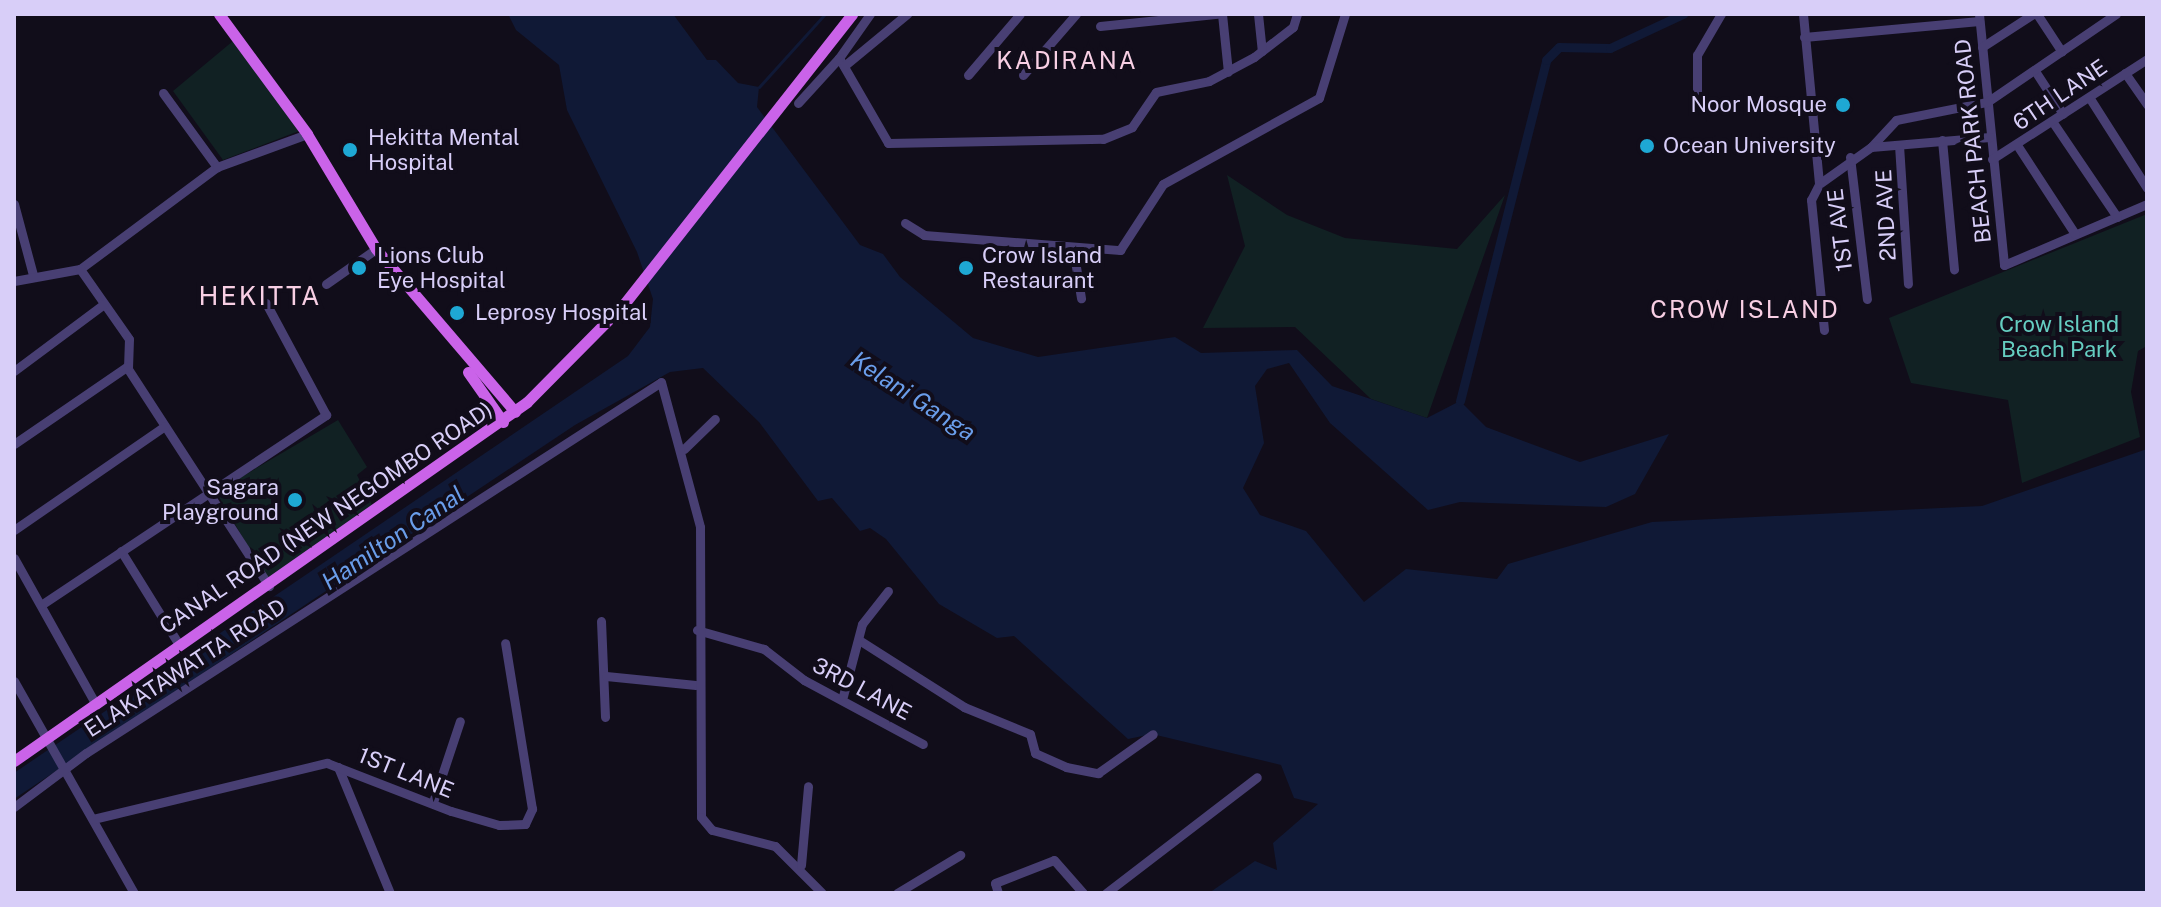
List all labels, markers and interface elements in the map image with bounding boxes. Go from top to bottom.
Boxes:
street label: BEACH PARK ROAD [1949,38,1997,244]
district label: KADIRANA [996,47,1138,75]
street label: 6TH LANE [2008,54,2112,136]
place label: Noor Mosque [1691,92,1827,118]
marker: Noor Mosque [1834,96,1852,114]
place label: Hekitta Mental Hospital [368,124,520,176]
place label: Ocean University [1663,133,1836,159]
marker: Ocean University [1638,137,1656,155]
marker: Hekitta Mental Hospital [339,139,361,161]
street label: 2ND AVE [1870,168,1902,262]
street label: 1ST AVE [1822,187,1858,273]
place label: Lions Club Eye Hospital [377,242,506,294]
place label: Crow Island Restaurant [982,242,1102,294]
marker: Lions Club Eye Hospital [348,257,370,279]
marker: Crow Island Restaurant [957,259,975,277]
district label: HEKITTA [198,280,322,312]
district label: CROW ISLAND [1650,296,1840,324]
place label: Leprosy Hospital [475,300,648,326]
marker: Leprosy Hospital [446,302,468,324]
park label: Crow Island Beach Park [1999,311,2119,362]
water label: Kelani Ganga [845,345,981,447]
street label: CANAL ROAD (NEW NEGOMBO ROAD) [154,396,498,640]
place label: Sagara Playground [162,474,279,526]
water label: Hamilton Canal [316,480,470,596]
marker: Sagara Playground [286,491,304,509]
street label: ELAKATAWATTA ROAD [80,593,290,743]
street label: 3RD LANE [808,652,916,726]
street label: 1ST LANE [354,742,458,804]

